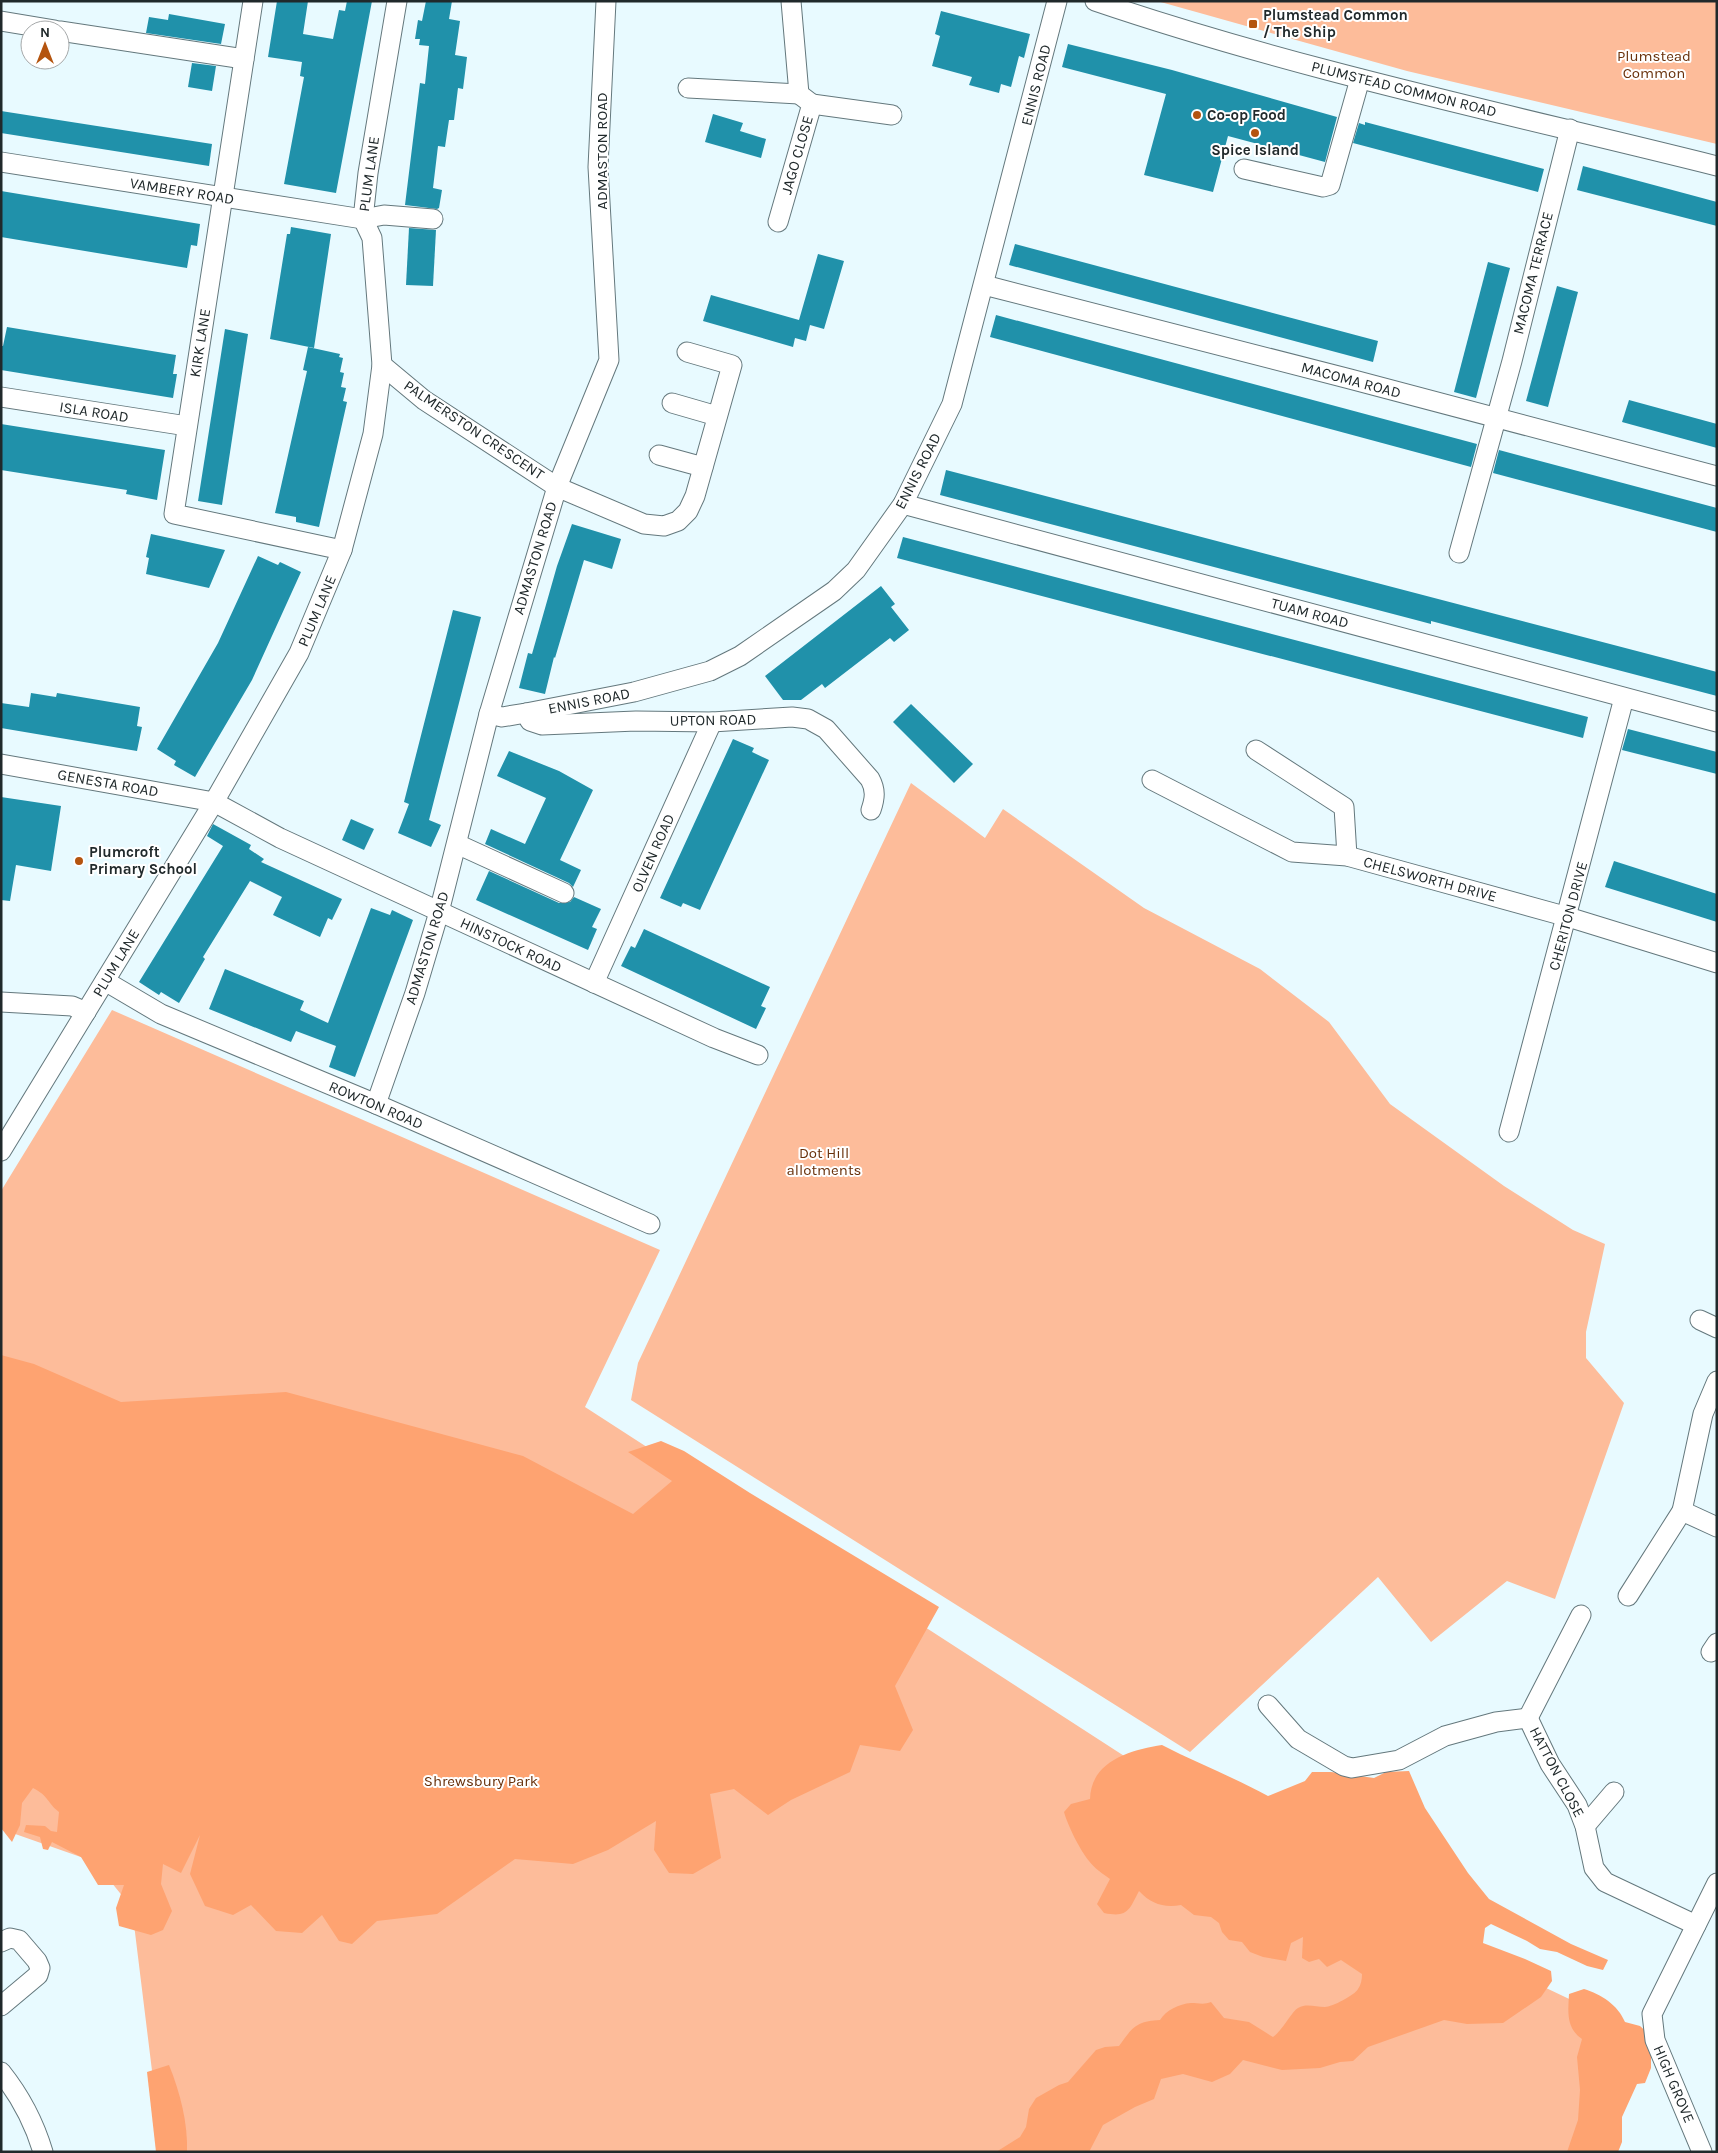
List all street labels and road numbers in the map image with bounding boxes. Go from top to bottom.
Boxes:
street label: ENNIS ROAD [1017,42,1055,128]
street label: PLUMSTEAD COMMON ROAD [1310,57,1498,121]
street label: ADMASTON ROAD [593,92,611,210]
street label: JAGO CLOSE [777,114,817,196]
street label: PLUM LANE [355,135,383,213]
street label: VAMBERY ROAD [129,174,235,208]
street label: MACOMA TERRACE [1509,210,1557,336]
street label: KIRK LANE [186,307,214,379]
street label: MACOMA ROAD [1299,358,1403,402]
street label: PALMERSTON CRESCENT [401,376,548,484]
street label: ISLA ROAD [58,398,130,426]
street label: ENNIS ROAD [891,430,945,512]
street label: ADMASTON ROAD [509,499,561,617]
street label: PLUM LANE [294,573,340,649]
street label: TUAM ROAD [1269,594,1351,632]
street label: ENNIS ROAD [546,684,632,718]
street label: UPTON ROAD [670,710,756,730]
street label: GENESTA ROAD [56,765,160,801]
street label: OLVEN ROAD [628,811,678,895]
street label: CHELSWORTH DRIVE [1361,853,1499,905]
street label: CHERITON DRIVE [1545,859,1591,973]
street label: ADMASTON ROAD [401,889,453,1007]
street label: HINSTOCK ROAD [457,914,565,976]
street label: PLUM LANE [89,926,143,1000]
street label: ROWTON ROAD [326,1077,426,1133]
street label: HATTON CLOSE [1526,1724,1588,1820]
street label: HIGH GROVE [1650,2042,1698,2126]

